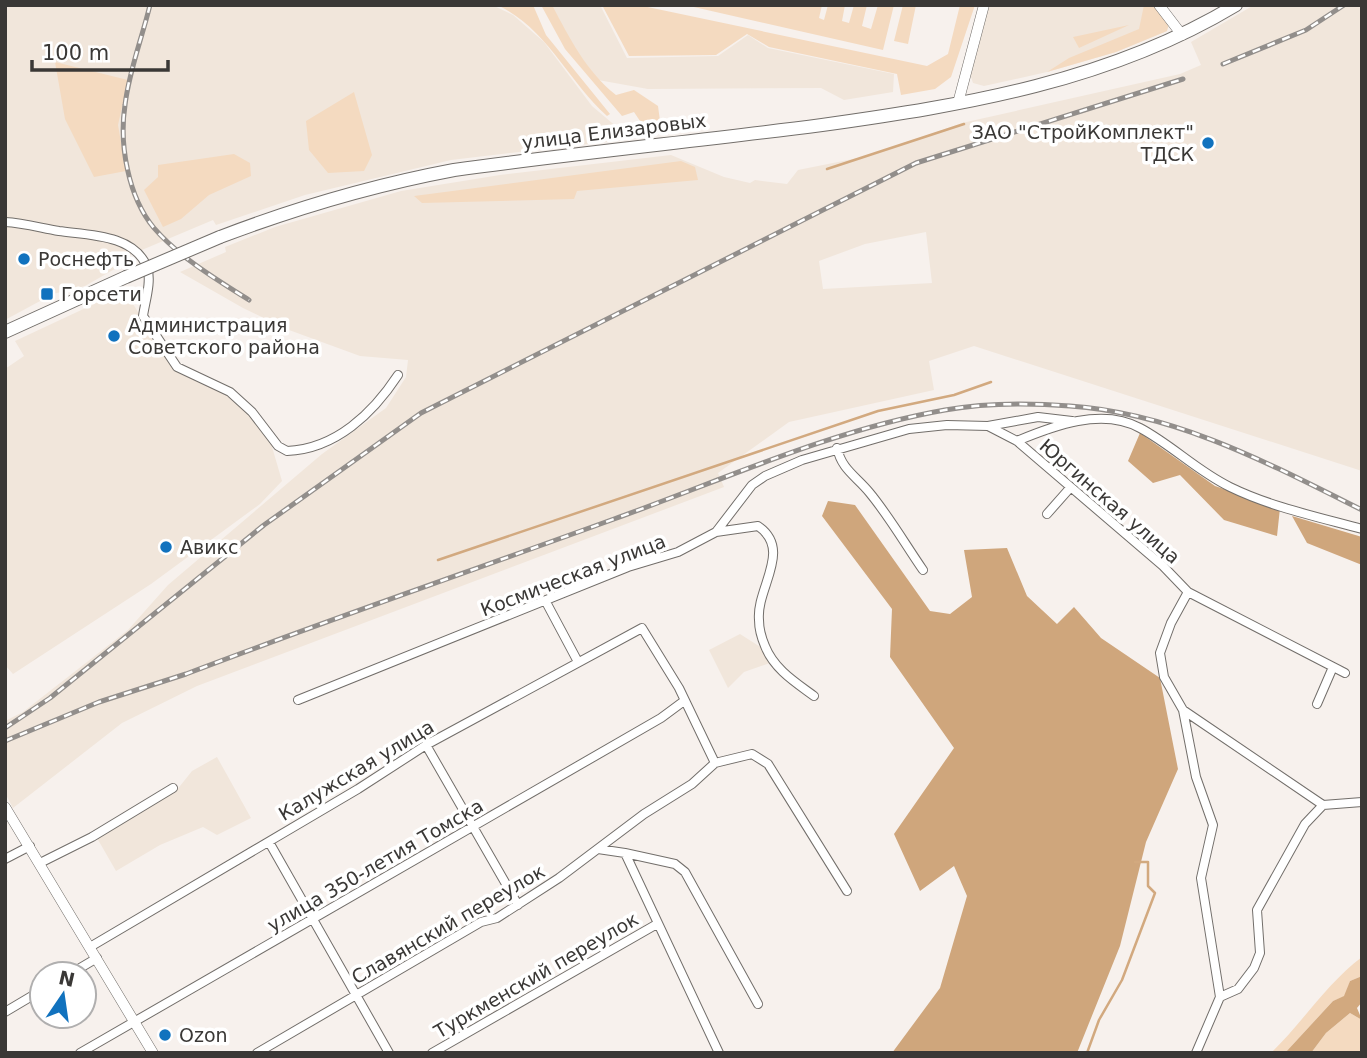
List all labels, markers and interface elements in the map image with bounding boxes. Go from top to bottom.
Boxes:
scale bar [32,28,168,72]
text: 100 m [42,41,109,65]
street label: улица Елизаровых [520,109,708,153]
place label: ЗАО "СтройКомплект" ТДСК [972,121,1194,165]
marker: ЗАО "СтройКомплект" ТДСК [1200,135,1216,151]
place label: Роснефть [38,248,134,270]
marker: Роснефть [16,251,32,267]
place label: Горсети [61,283,142,305]
marker: Горсети [39,286,55,302]
place label: Администрация Советского района [128,314,320,358]
marker: Администрация Советского района [106,328,122,344]
street label: Юргинская улица [1035,434,1185,568]
street label: Космическая улица [477,530,669,620]
place label: Авикс [180,536,238,558]
marker: Авикс [158,539,174,555]
street label: Калужская улица [274,715,438,825]
street label: улица 350-летия Томска [263,794,487,936]
street label: Славянский переулок [348,860,548,988]
street label: Туркменский переулок [429,908,642,1043]
north arrow [28,960,98,1030]
text: N [57,966,77,991]
place label: Ozon [179,1024,228,1046]
marker: Ozon [157,1027,173,1043]

